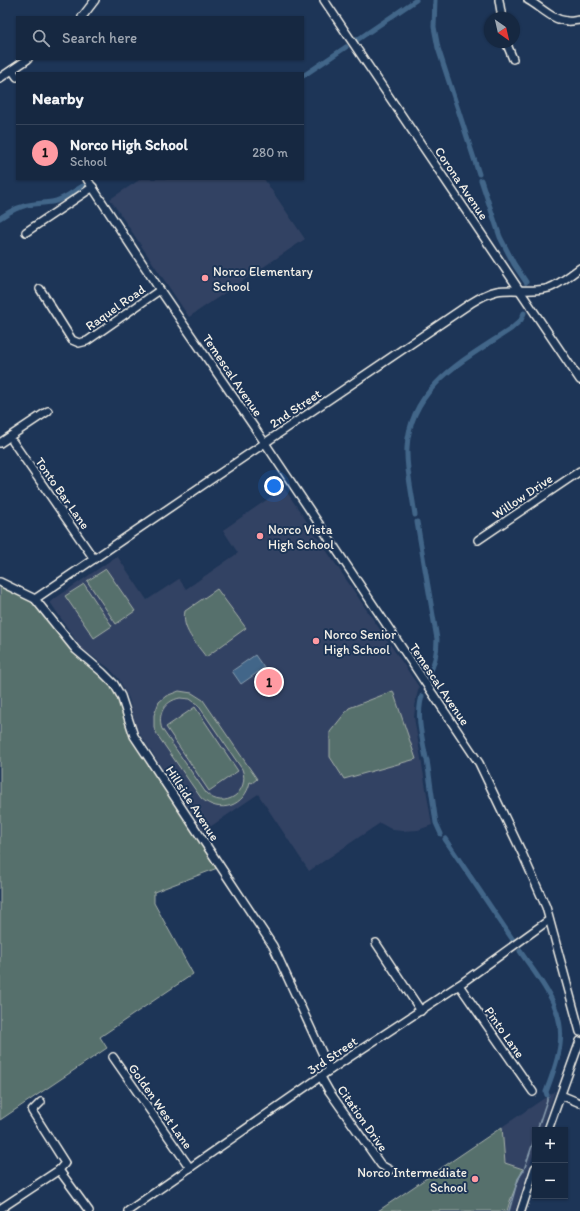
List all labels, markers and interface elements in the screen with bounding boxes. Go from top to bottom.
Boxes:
north arrow [484,12,520,48]
search box [16,16,304,60]
icon: search [30,27,52,49]
text: Search here [62,29,137,47]
text: Nearby [32,88,84,108]
text: Norco High School [70,136,188,154]
street label: Corona Avenue [432,144,491,223]
text: 1 [42,145,48,160]
text: 280 m [252,145,288,160]
text: School [70,154,107,169]
place label: Norco Elementary School [213,264,313,294]
marker: Norco Elementary School [200,273,210,283]
street label: Raquel Road [83,281,148,333]
street label: Temescal Avenue [200,331,266,419]
street label: 2nd Street [267,386,324,431]
street label: Tonto Bar Lane [32,454,93,532]
street label: Willow Drive [489,471,555,522]
your location [264,476,284,496]
place label: Norco Vista High School [268,522,334,552]
marker: Norco Vista High School [255,531,265,541]
place label: Norco Senior High School [324,627,397,657]
marker: Norco Senior High School [311,636,321,646]
street label: Temescal Avenue [407,640,473,728]
pin: 1 [256,667,282,697]
street label: Hillside Avenue [163,763,222,844]
street label: Pinto Lane [481,1004,528,1061]
street label: 3rd Street [305,1033,360,1077]
street label: Golden West Lane [126,1061,196,1152]
street label: Citation Drive [334,1082,391,1154]
map controls [532,1127,568,1199]
button: + [532,1127,568,1163]
button: − [532,1163,568,1199]
place label: Norco Intermediate School [357,1165,467,1195]
marker: Norco Intermediate School [470,1174,480,1184]

